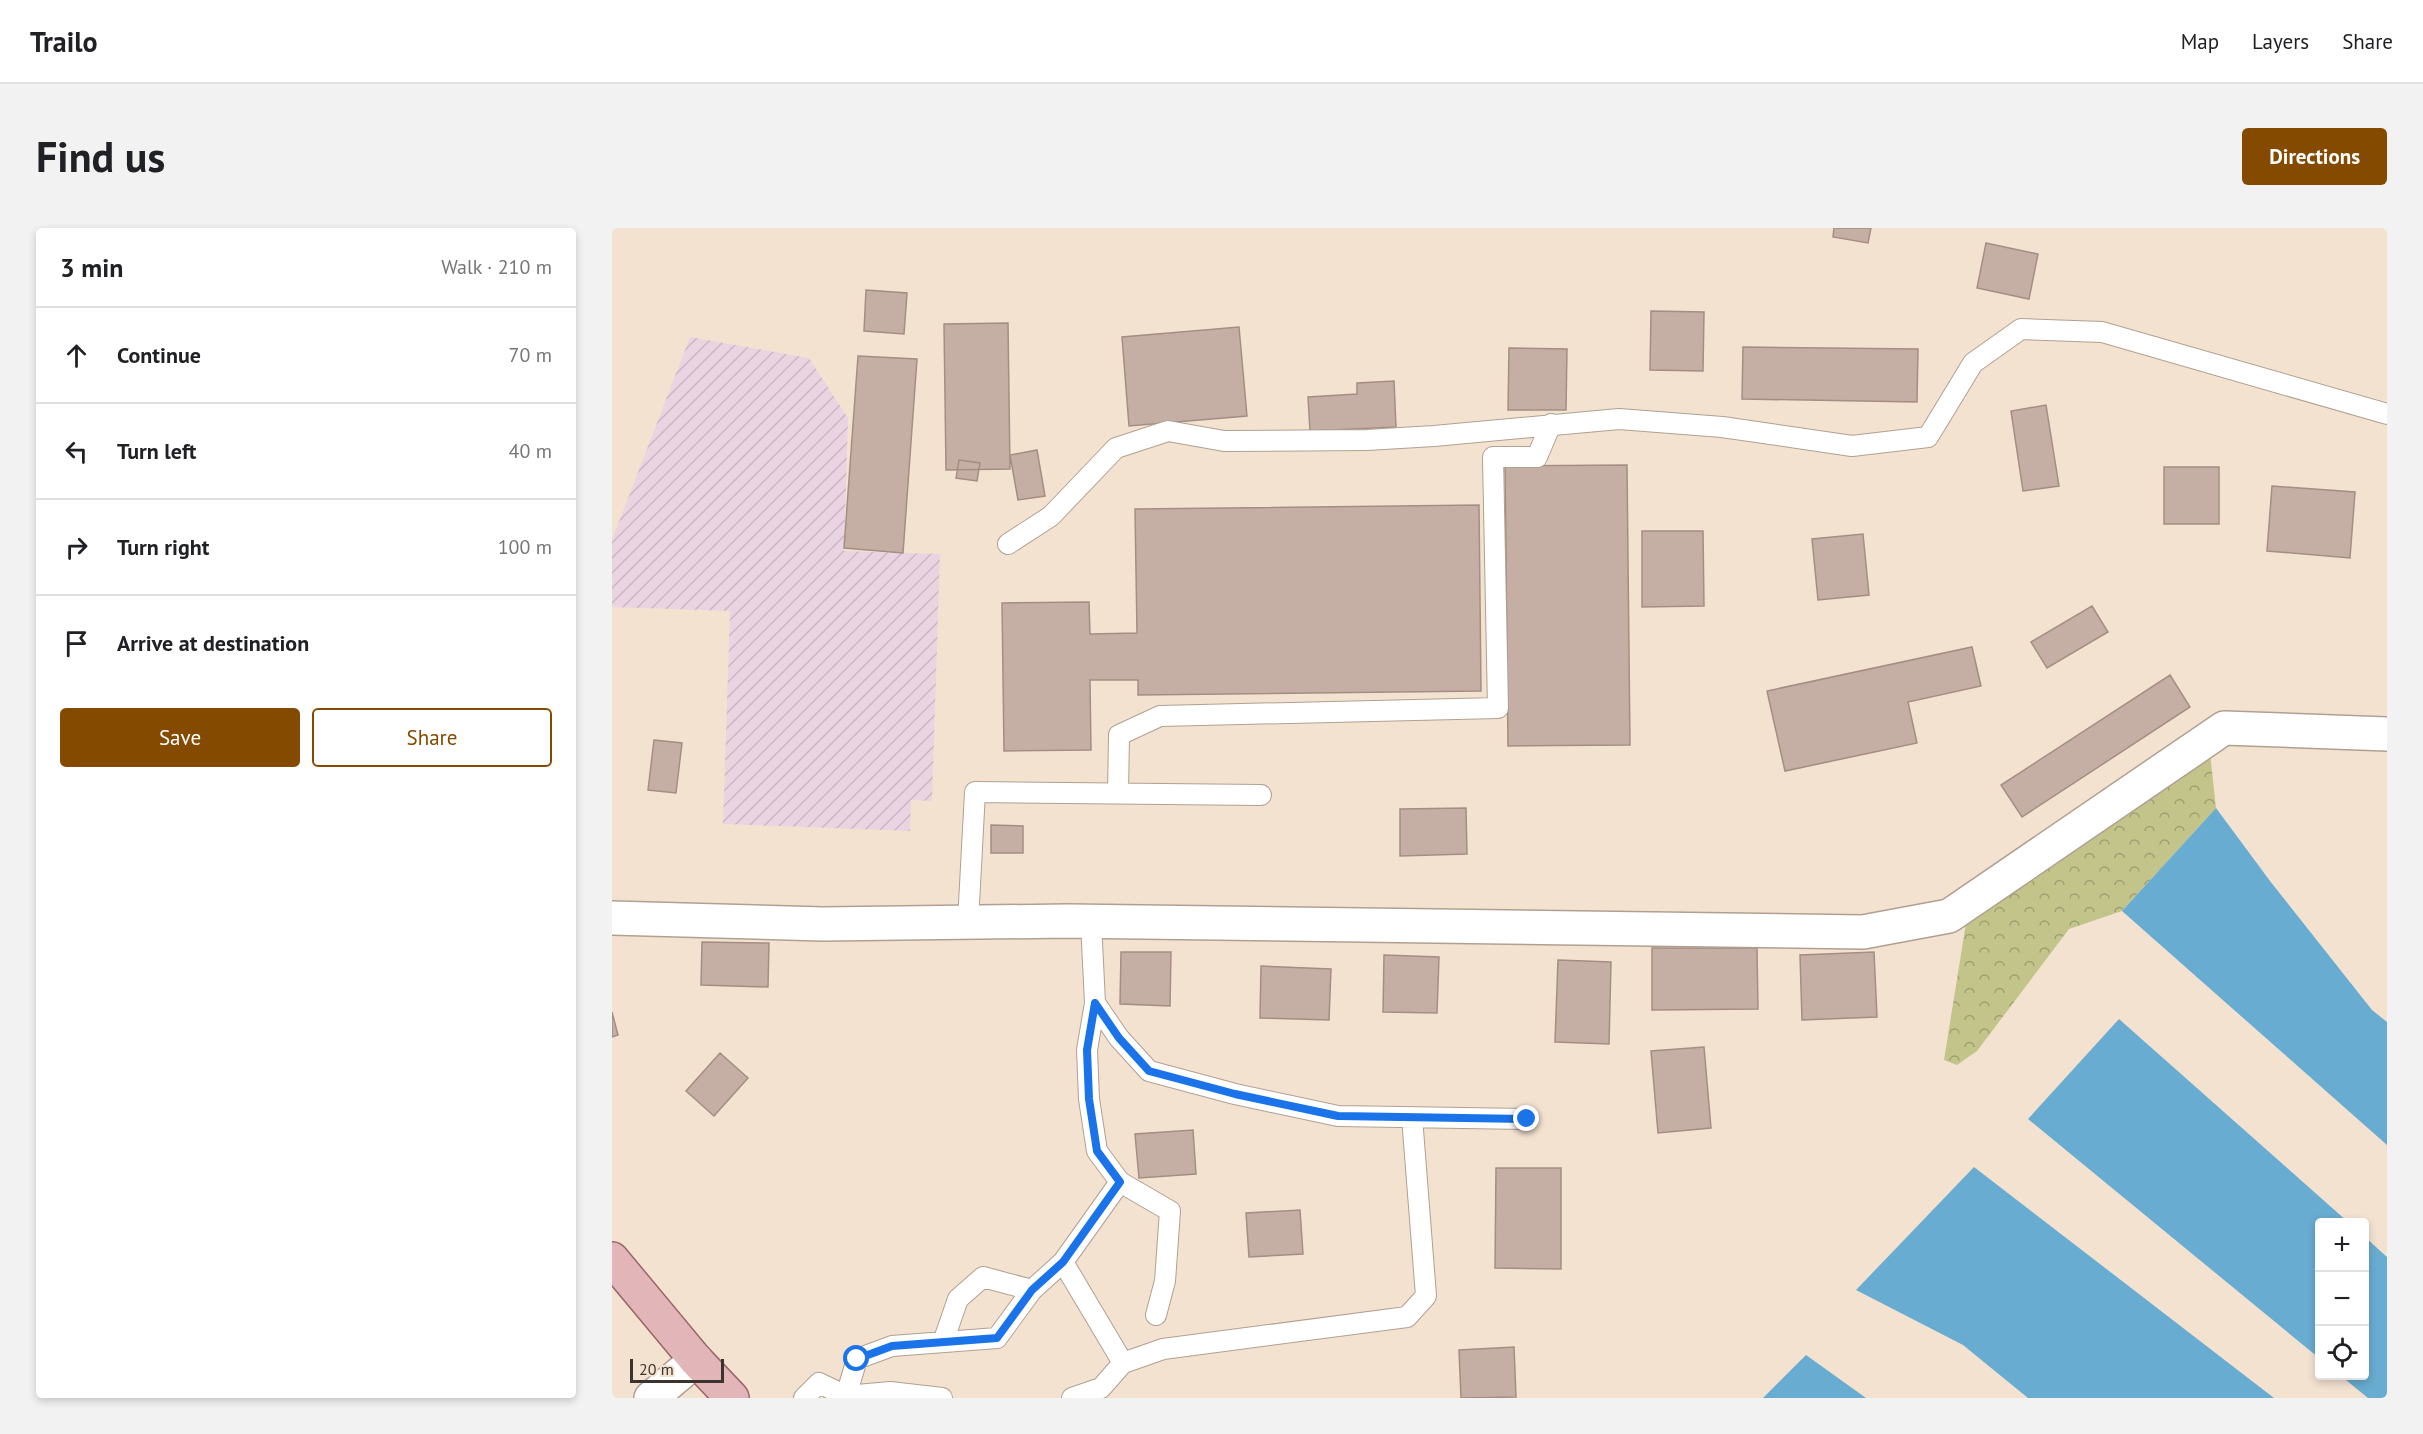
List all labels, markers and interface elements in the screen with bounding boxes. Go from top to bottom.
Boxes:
text: Trailo [30,23,97,60]
text: Map [2181,28,2219,55]
text: Layers [2252,28,2309,55]
text: Share [2342,28,2393,55]
button: Directions [2242,128,2387,185]
text: Find us [36,129,165,184]
text: 3 min [60,251,123,284]
text: Walk · 210 m [441,254,552,280]
icon: ahead [60,339,93,372]
text: Continue [117,341,201,369]
text: 70 m [509,342,552,368]
icon: left [60,435,93,468]
text: Turn left [117,437,197,465]
text: 40 m [509,438,552,464]
icon: right [60,531,93,564]
text: Turn right [117,533,209,561]
text: 100 m [498,534,552,560]
icon: arrive [60,627,93,660]
text: Arrive at destination [117,629,309,657]
button: Save [60,708,300,767]
button: Share [312,708,552,767]
route end [1513,1105,1539,1131]
map controls [2315,1218,2369,1380]
button: + [2315,1218,2369,1272]
button: − [2315,1272,2369,1326]
button: locate [2315,1326,2369,1380]
route start [843,1345,869,1371]
scale bar [630,1356,724,1384]
text: 20 m [639,1359,674,1379]

